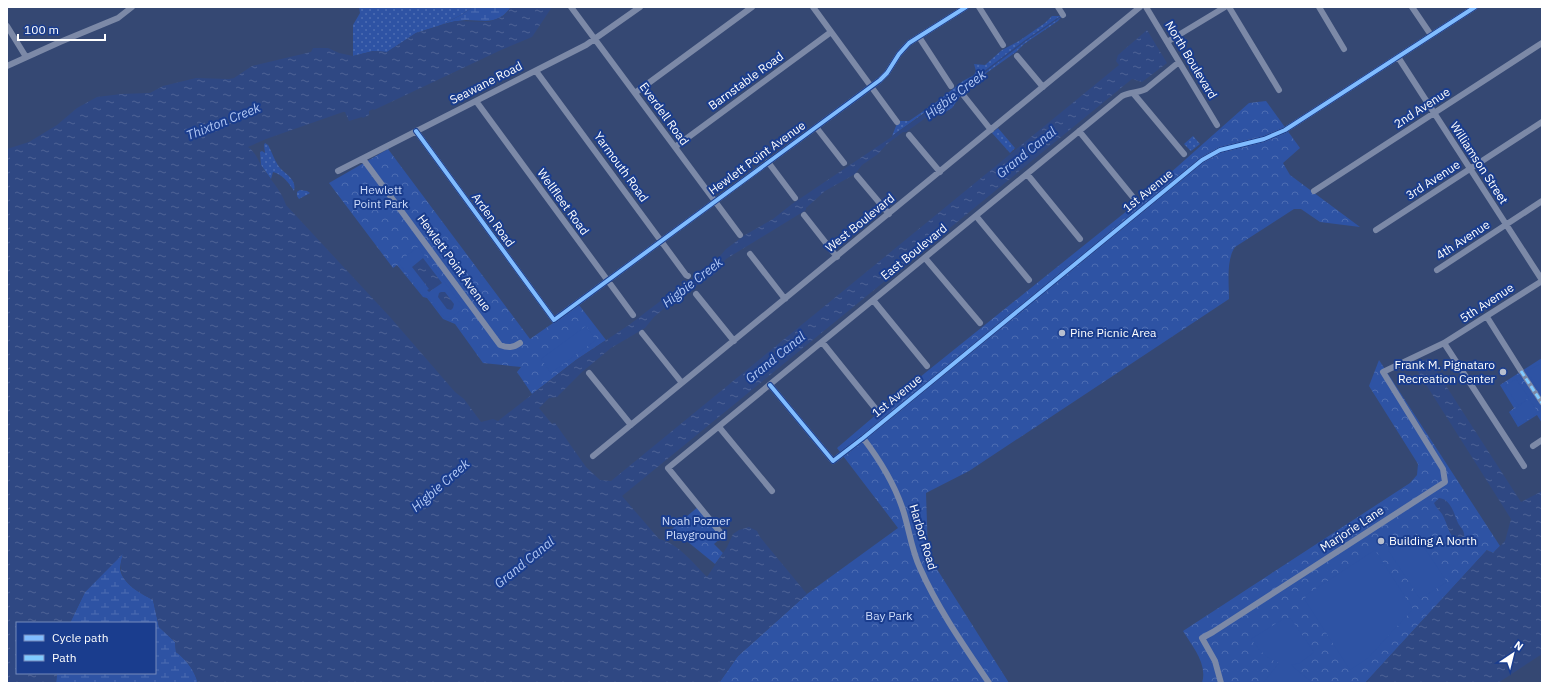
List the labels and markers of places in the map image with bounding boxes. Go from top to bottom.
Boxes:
place label: Pine Picnic Area [1070,325,1157,340]
marker: Pine Picnic Area [1057,328,1067,338]
place label: Frank M. Pignataro Recreation Center [1394,357,1496,386]
marker: Frank M. Pignataro Recreation Center [1498,367,1508,377]
place label: Building A North [1389,533,1477,548]
marker: Building A North [1376,536,1386,546]

